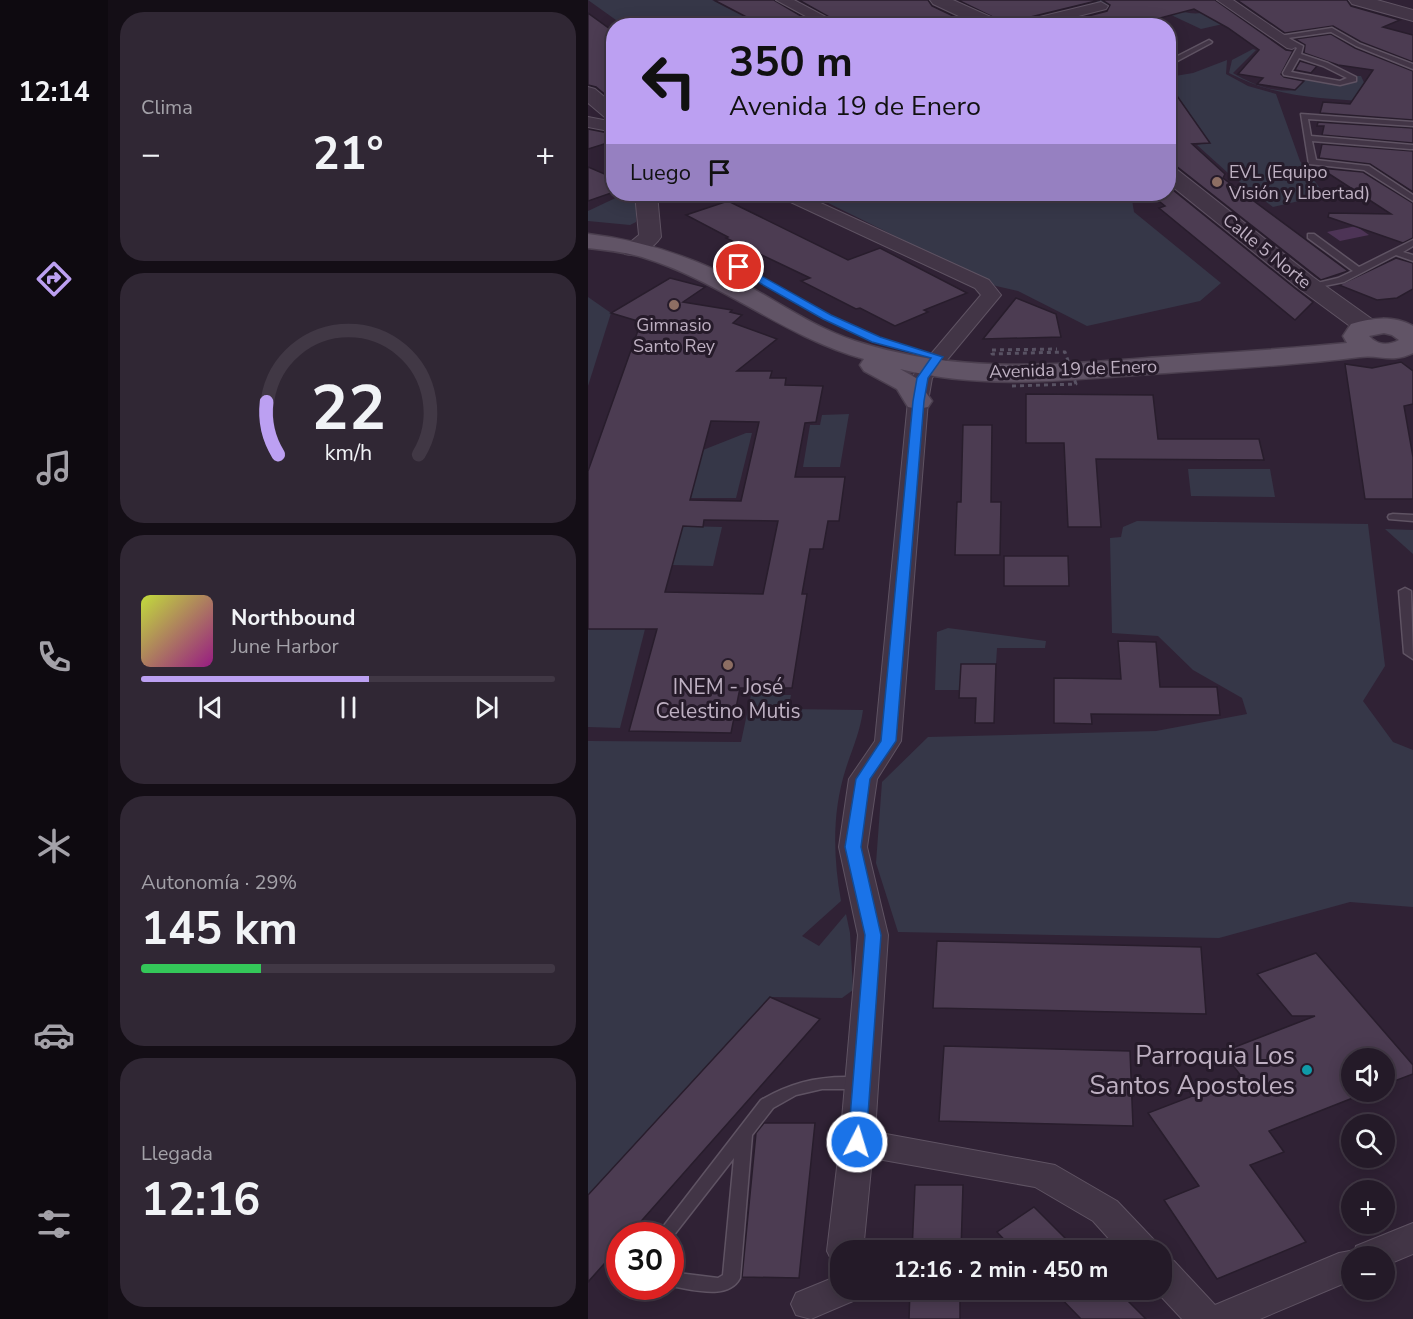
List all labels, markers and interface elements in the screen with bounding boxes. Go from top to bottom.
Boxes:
text: 350 m [729,34,853,91]
icon: left [630,42,708,120]
text: 12:14 [18,74,90,111]
text: Avenida 19 de Enero [729,88,981,125]
text: Clima [141,94,193,121]
text: 21° [312,124,384,185]
text: − [141,132,161,177]
text: + [535,132,555,177]
icon: arrive [703,156,736,189]
text: Luego [630,158,691,188]
place label: EVL (Equipo Visión y Libertad) [1228,160,1370,205]
marker: EVL (Equipo Visión y Libertad) [1210,175,1224,189]
street label: Calle 5 Norte [1218,208,1316,294]
pin [713,241,764,292]
icon: arrive [722,250,755,283]
icon: directions [33,258,75,300]
marker: Gimnasio Santo Rey [667,298,681,312]
place label: Gimnasio Santo Rey [633,313,716,358]
street label: Avenida 19 de Enero [989,354,1157,384]
text: 22 [311,366,385,451]
text: km/h [324,439,372,469]
icon: music [33,447,75,489]
text: Northbound [231,603,355,633]
text: June Harbor [231,633,339,660]
icon: phone [33,636,75,678]
marker: INEM - José Celestino Mutis [721,658,735,672]
place label: INEM - José Celestino Mutis [655,673,801,725]
icon: previous [194,691,227,724]
icon: pause [332,691,365,724]
icon: next [470,691,503,724]
icon: climate [33,825,75,867]
text: Autonomía · 29% [141,869,297,896]
text: 145 km [141,899,298,960]
icon: car [33,1014,75,1056]
place label: Parroquia Los Santos Apostoles [1090,1038,1295,1103]
map controls [1341,1048,1395,1300]
button: sound [1341,1048,1395,1102]
marker: Parroquia Los Santos Apostoles [1300,1063,1314,1077]
position arrow [825,1110,889,1174]
button: search [1341,1114,1395,1168]
text: Llegada [141,1140,213,1167]
text: 12:16 [141,1170,260,1231]
button: + [1341,1180,1395,1234]
icon: filters [33,1203,75,1245]
speed limit sign: 30 [606,1222,684,1300]
button: − [1341,1246,1395,1300]
text: 12:16 · 2 min · 450 m [894,1255,1108,1285]

